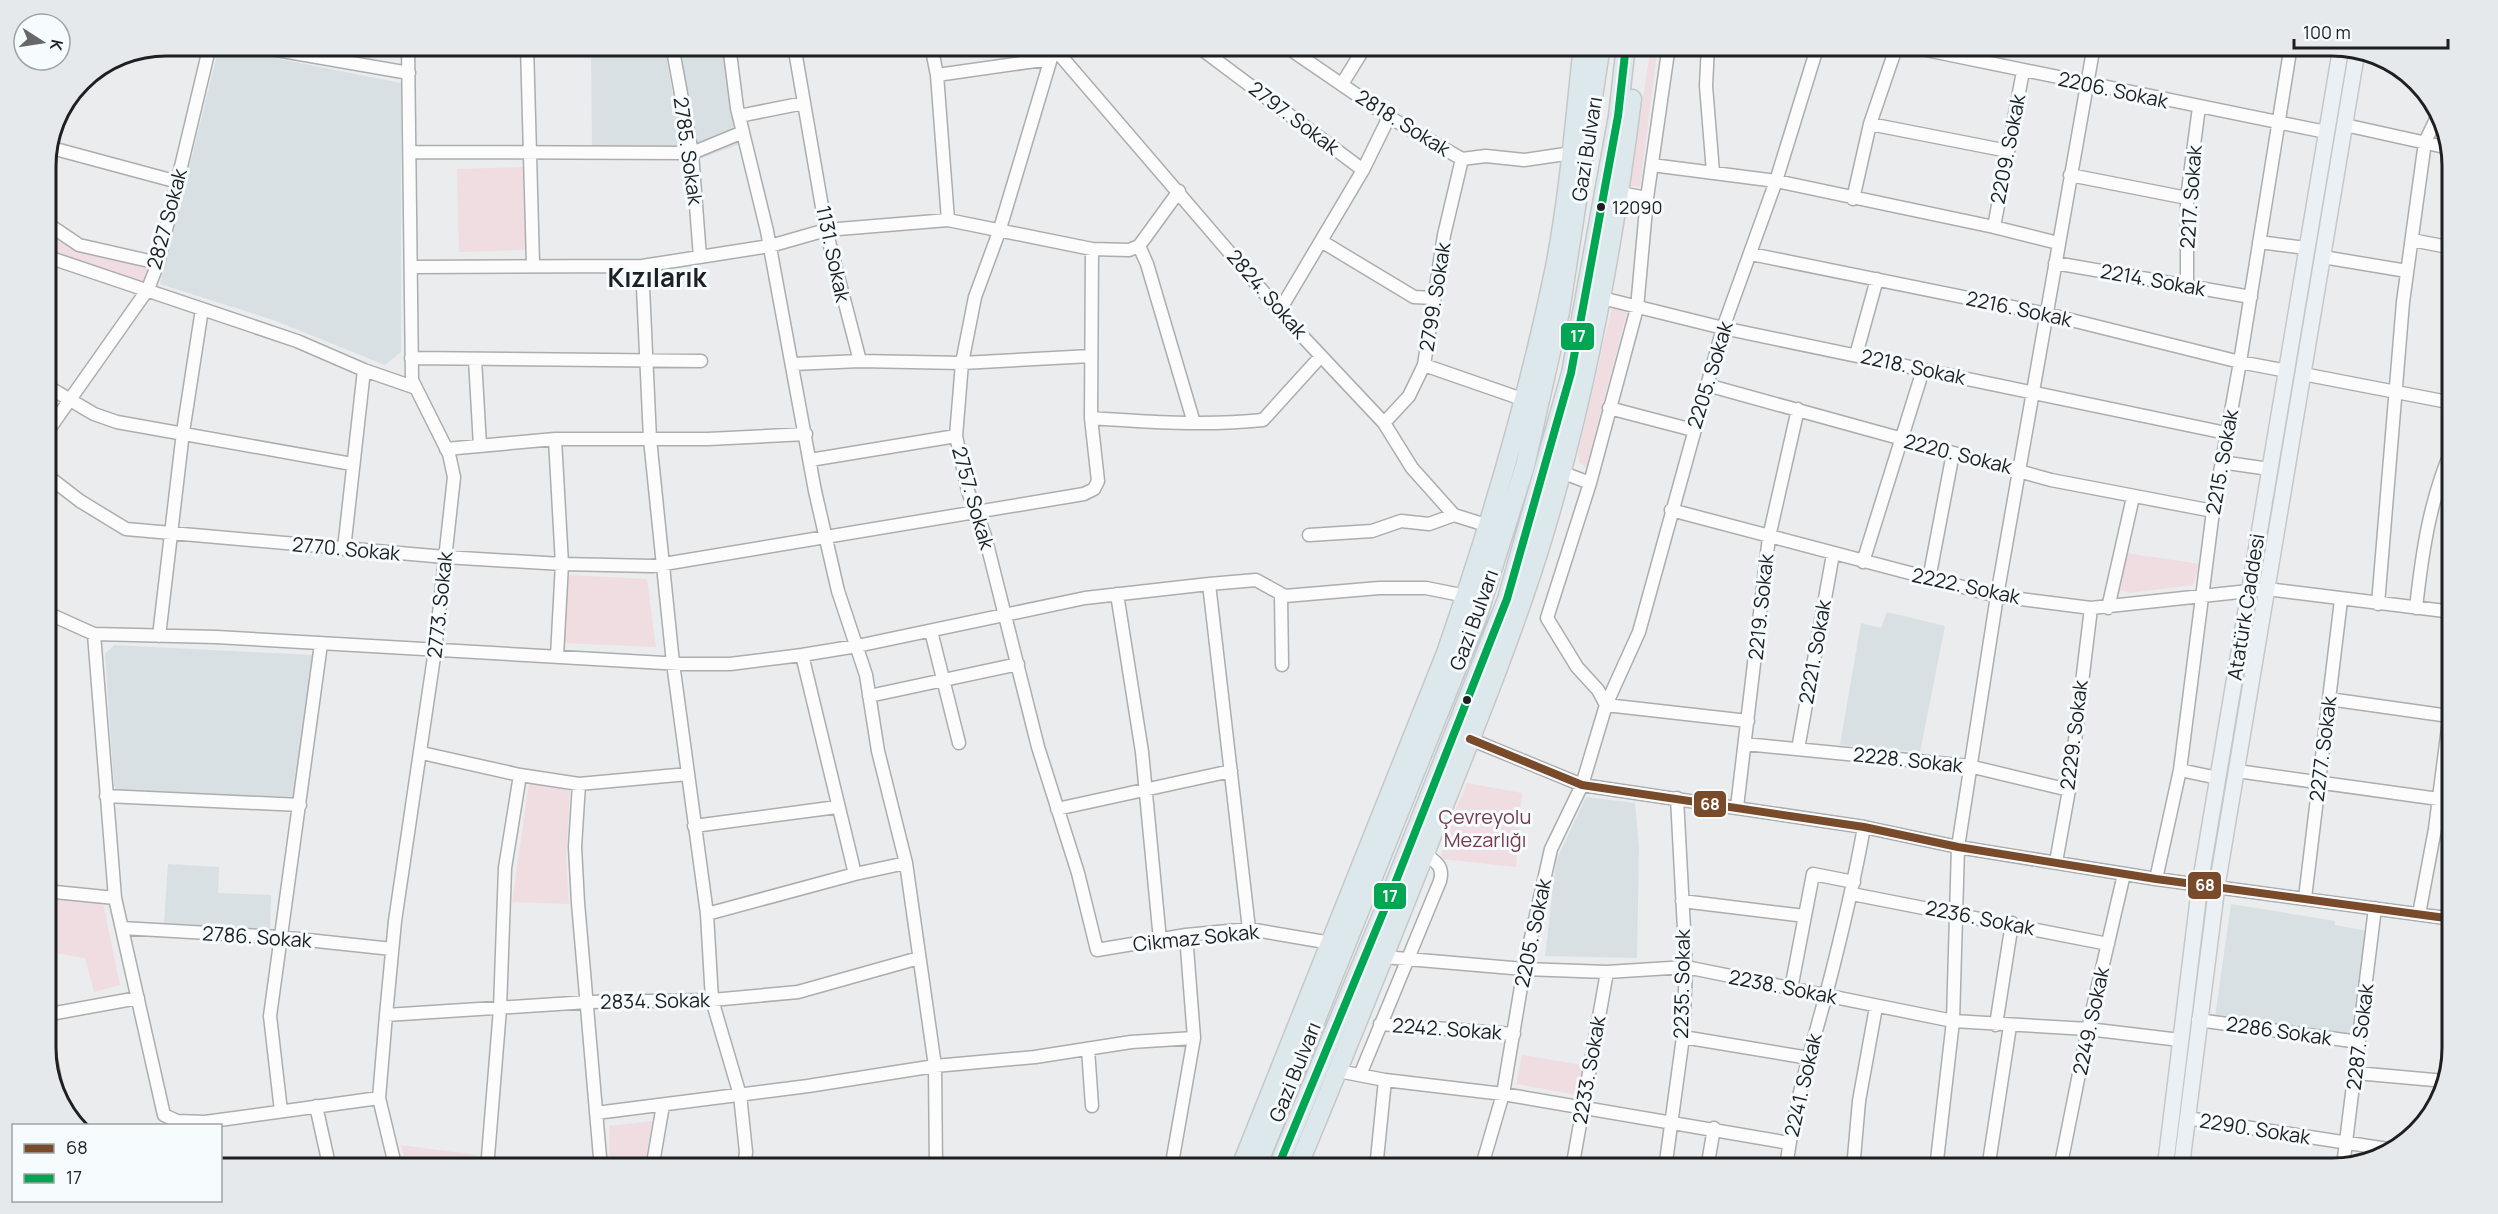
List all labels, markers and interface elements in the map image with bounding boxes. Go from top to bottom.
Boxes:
north arrow [12,12,72,72]
scale bar [2294,12,2448,50]
text: 100 m [2303,20,2351,44]
text: K [45,38,69,53]
street label: 2206. Sokak [2056,65,2172,115]
street label: 2797. Sokak [1244,75,1346,161]
street label: 2818. Sokak [1351,83,1457,163]
street label: 2209. Sokak [1984,91,2032,206]
street label: 2785. Sokak [668,95,710,208]
street label: Gazi Bulvarı [1565,95,1608,203]
street label: 2217. Sokak [2173,143,2208,250]
street label: 2827 Sokak [140,164,193,272]
place label: 12090 [1612,195,1662,219]
marker: 12090 [1595,201,1607,213]
street label: 1131. Sokak [810,203,857,306]
street label: 2799. Sokak [1413,239,1457,353]
street label: 2824. Sokak [1221,243,1314,345]
street label: 2214. Sokak [2098,257,2209,302]
district label: Kızılarık [607,259,708,295]
street label: 2216. Sokak [1964,284,2075,333]
street label: 2205. Sokak [1680,317,1739,432]
line badge: 17 [1560,322,1595,351]
text: 17 [1570,325,1586,347]
street label: 2218. Sokak [1858,342,1969,391]
street label: 2215. Sokak [2199,406,2244,517]
street label: 2220. Sokak [1901,427,2016,480]
street label: 2757. Sokak [946,443,1001,554]
street label: 2770. Sokak [291,530,402,567]
street label: Atatürk Caddesi [2221,532,2270,682]
street label: 2773. Sokak [420,549,459,660]
street label: 2219. Sokak [1741,551,1780,661]
street label: 2222. Sokak [1910,561,2024,610]
street label: Gazi Bulvarı [1443,565,1504,674]
street label: 2221. Sokak [1792,597,1837,706]
street label: 2229. Sokak [2053,677,2094,791]
street label: 2277. Sokak [2303,693,2343,803]
unlabelled marker [1461,694,1473,706]
street label: 2228. Sokak [1852,740,1965,779]
line badge: 68 [1693,790,1727,818]
text: 68 [1700,793,1720,815]
park label: Çevreyolu Mezarlığı [1439,803,1531,853]
line badge: 68 [2187,871,2222,900]
text: 68 [2195,874,2215,896]
street label: 2205. Sokak [1508,875,1557,990]
line badge: 17 [1373,882,1407,910]
text: 17 [1382,885,1398,907]
street label: 2236. Sokak [1923,894,2038,942]
street label: Cikmaz Sokak [1132,917,1261,958]
street label: 2786. Sokak [201,919,314,954]
street label: 2235. Sokak [1667,928,1696,1039]
street label: 2238. Sokak [1727,963,1841,1010]
street label: 2249. Sokak [2066,963,2115,1078]
street label: 2287. Sokak [2340,981,2380,1092]
street label: 2834. Sokak [600,986,711,1015]
street label: 2286 Sokak [2225,1010,2334,1051]
street label: 2242. Sokak [1391,1011,1504,1046]
street label: 2233. Sokak [1566,1013,1611,1126]
street label: Gazi Bulvarı [1262,1018,1327,1126]
street label: 2241. Sokak [1778,1029,1828,1139]
street label: 2290. Sokak [2198,1106,2313,1151]
legend [12,1124,222,1202]
text: 68 [66,1135,88,1159]
text: 17 [66,1165,82,1189]

